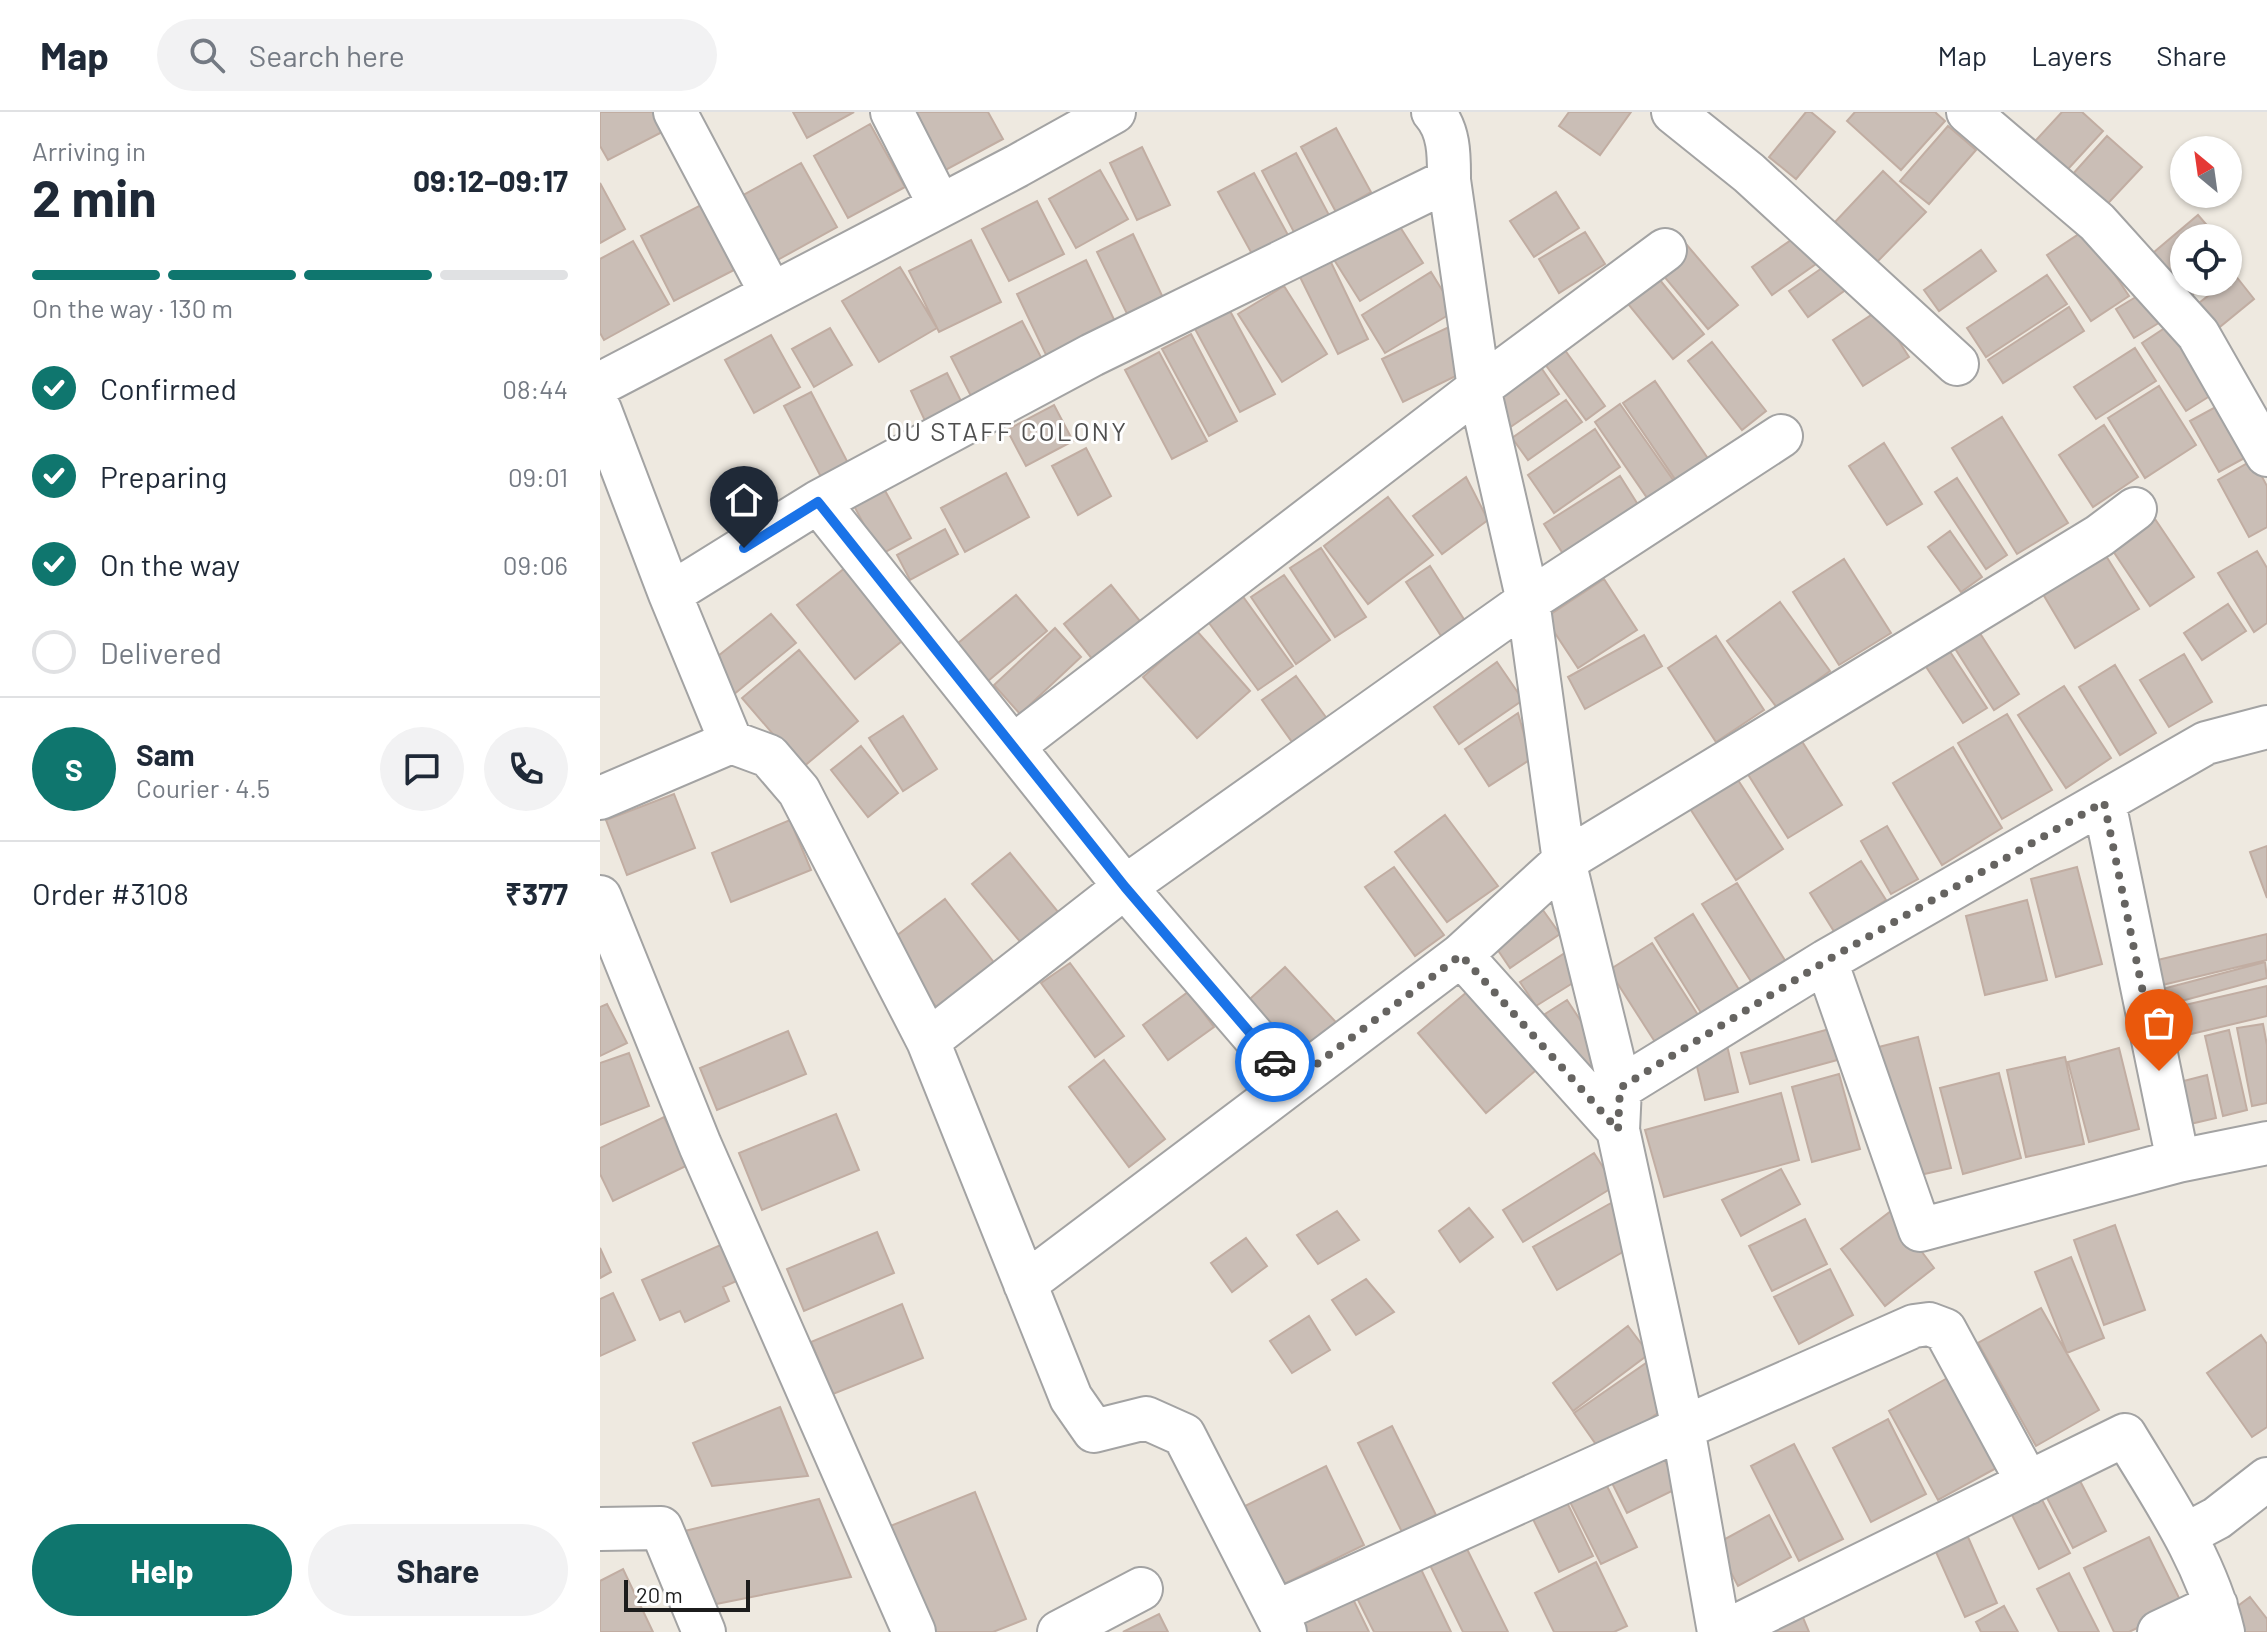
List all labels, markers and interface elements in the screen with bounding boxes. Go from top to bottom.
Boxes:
search box [157,19,717,91]
text: Map [40,32,109,78]
icon: search [185,33,229,77]
text: Search here [249,37,405,73]
text: Map [1937,38,1987,72]
text: Layers [2031,38,2112,72]
text: Share [2156,38,2227,72]
text: Arriving in [32,135,146,166]
north arrow [2170,136,2242,208]
map controls [2170,136,2242,296]
text: 09:12–09:17 [413,162,568,198]
text: 2 min [32,165,157,227]
button: locate [2170,224,2242,296]
text: On the way · 130 m [32,292,233,323]
icon: check [32,366,76,410]
text: Confirmed [100,370,237,406]
text: 08:44 [502,373,568,404]
district label: OU STAFF COLONY [886,415,1128,446]
icon: check [32,454,76,498]
text: Preparing [100,458,227,494]
text: 09:01 [508,461,568,492]
pin [710,466,778,548]
icon: home [722,478,766,522]
icon: check [32,542,76,586]
text: On the way [100,546,240,582]
text: 09:06 [503,549,568,580]
text: Delivered [100,634,222,670]
button: chat [380,727,464,811]
button: phone [484,727,568,811]
text: Sam [136,736,195,772]
text: S [65,751,83,787]
text: Courier · 4.5 [136,772,270,803]
text: Order #3108 [32,875,189,911]
text: ₹377 [505,875,568,911]
pin [2125,989,2193,1071]
icon: bag [2137,1001,2181,1045]
courier [1235,1022,1315,1102]
icon: car [1253,1040,1297,1084]
button: Help [32,1524,292,1616]
button: Share [308,1524,568,1616]
scale bar [624,1576,750,1612]
text: 20 m [636,1581,683,1607]

